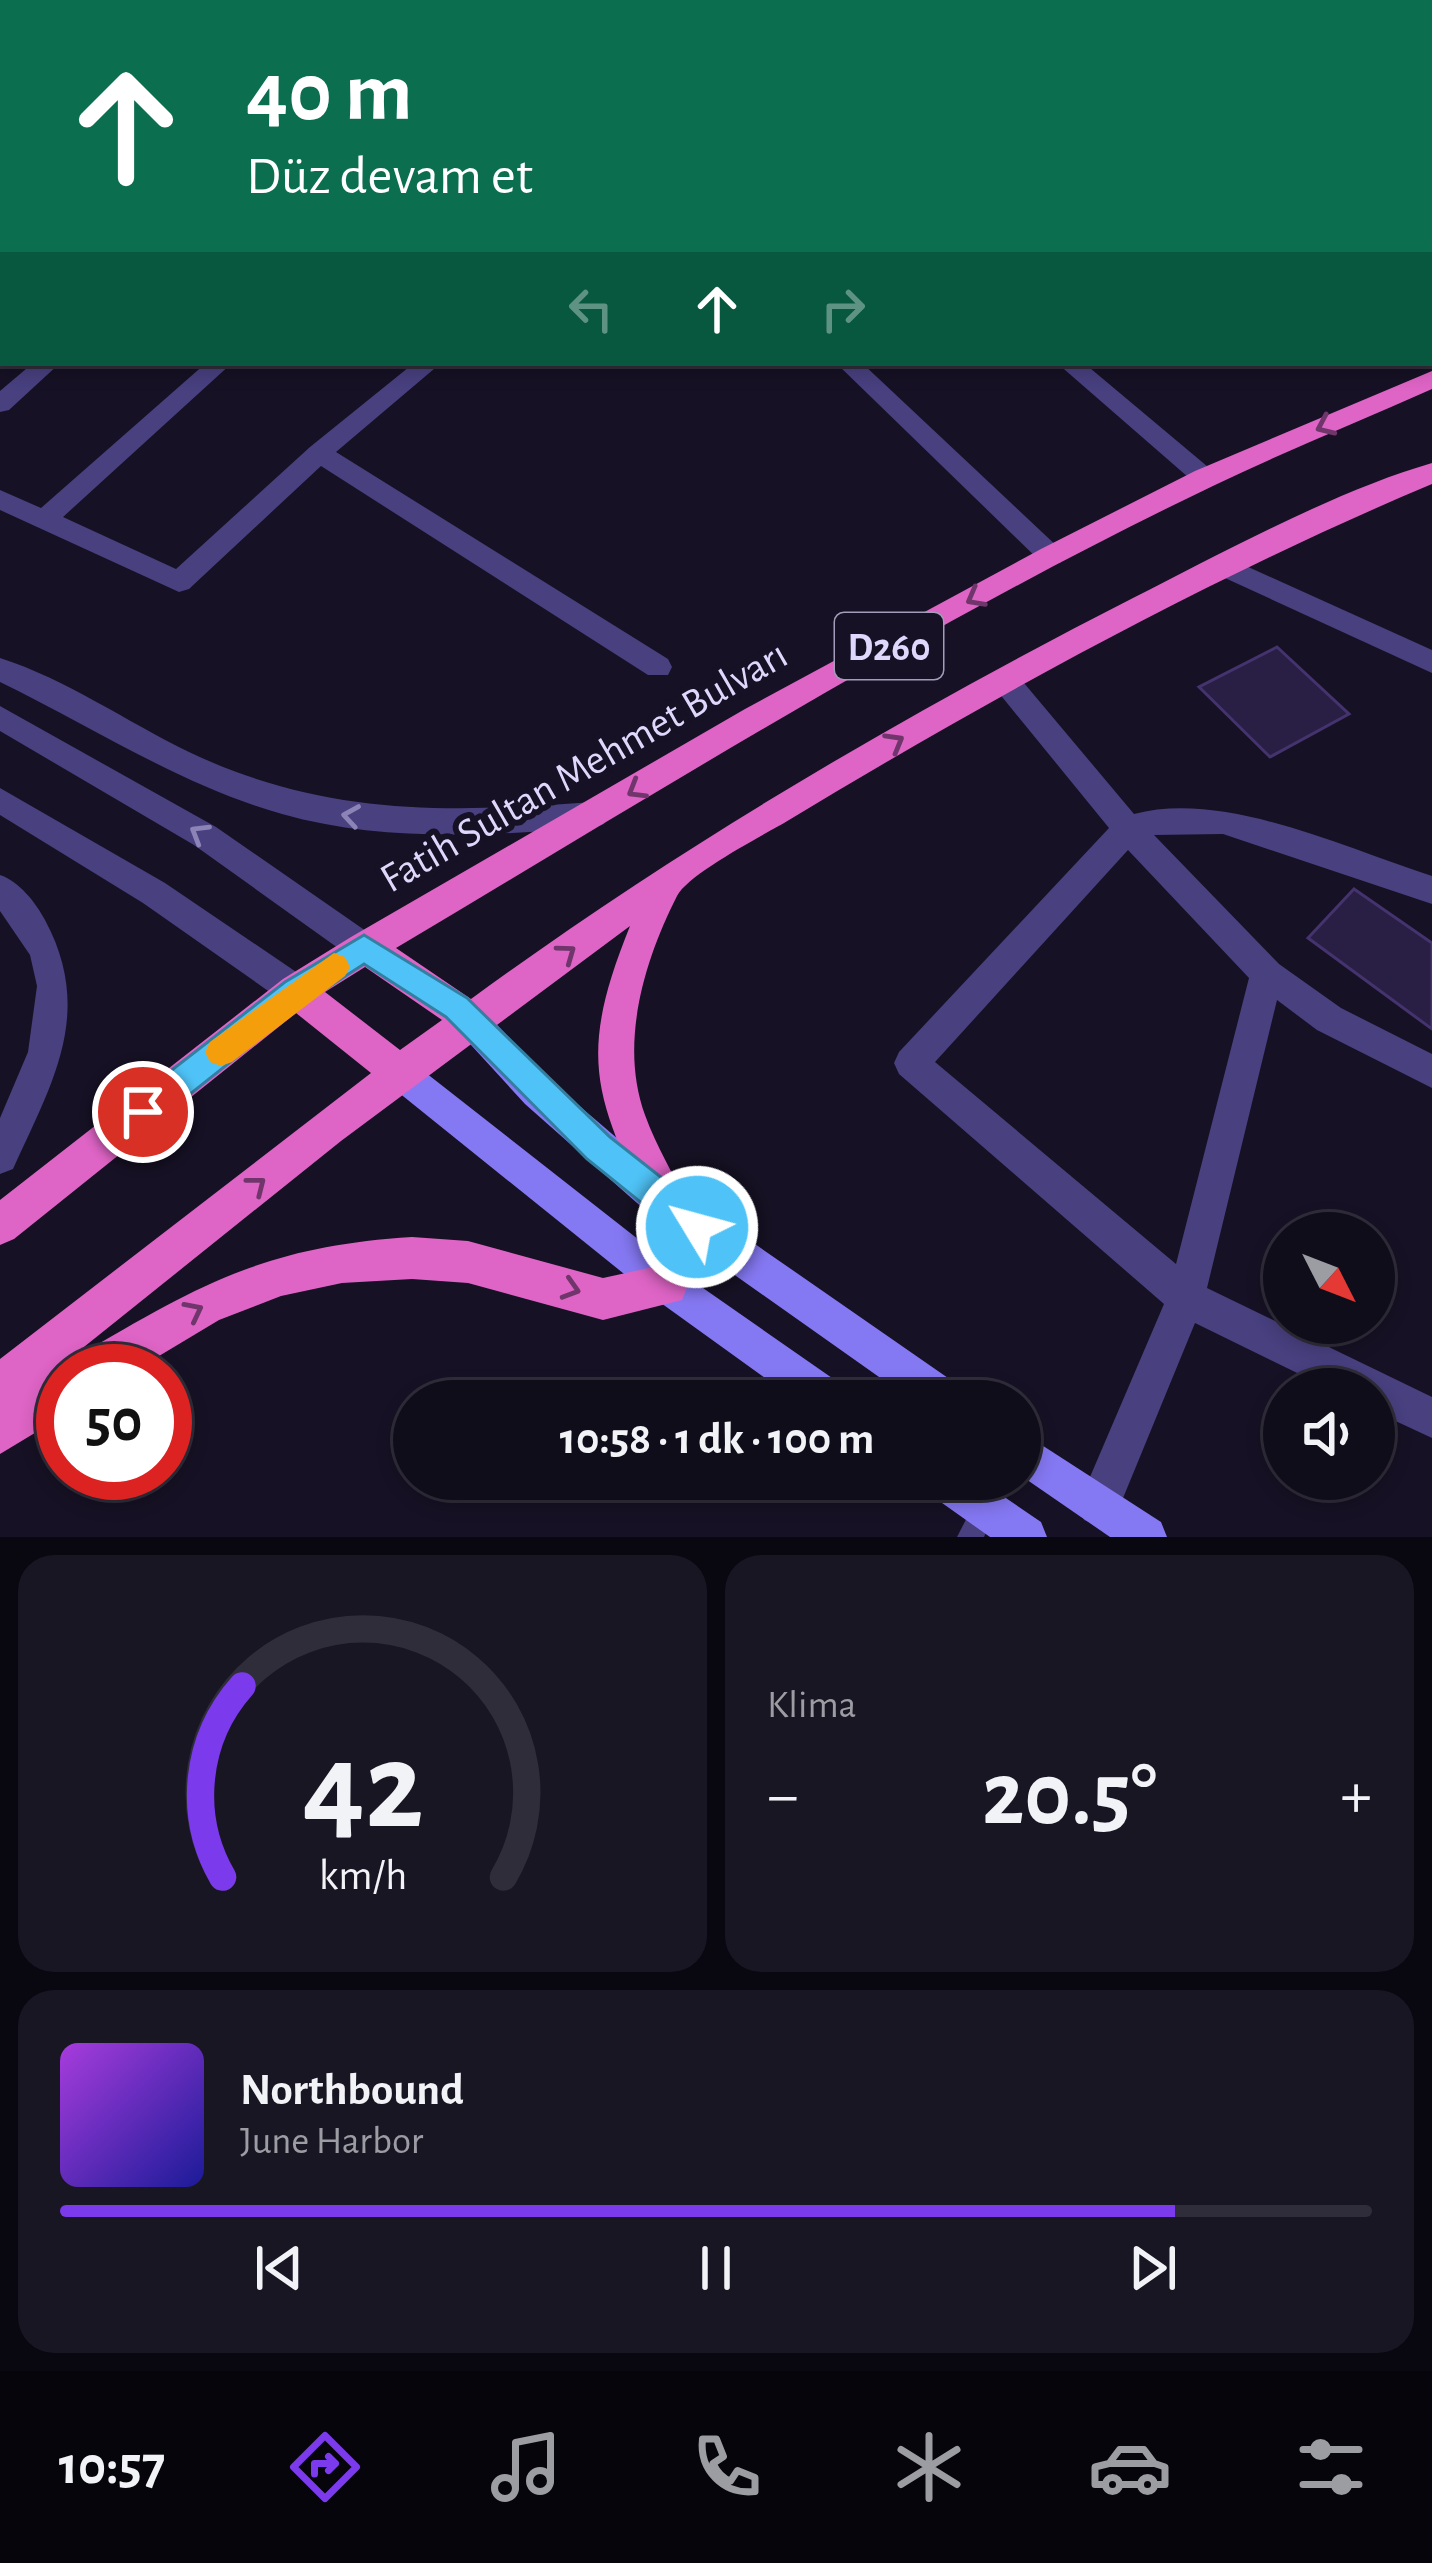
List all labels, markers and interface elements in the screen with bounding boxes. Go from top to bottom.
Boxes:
icon: ahead [48,48,204,204]
text: 40 m [246,52,413,136]
text: Düz devam et [246,150,533,204]
icon: left [558,276,624,342]
icon: ahead [684,276,750,342]
icon: right [810,276,876,342]
one-way arrow [1316,411,1337,435]
one-way arrow [967,584,988,607]
road number: D260 [835,613,943,679]
street label: Fatih Sultan Mehmet Bulvarı [374,633,794,900]
one-way arrow [882,734,903,757]
one-way arrow [627,775,649,798]
one-way arrow [341,804,361,829]
one-way arrow [190,825,212,847]
one-way arrow [554,945,575,967]
pin [92,1061,194,1163]
icon: arrive [110,1079,176,1145]
position arrow [634,1164,760,1290]
one-way arrow [243,1178,265,1199]
north arrow [1263,1212,1395,1344]
map controls [1263,1212,1395,1500]
one-way arrow [560,1275,581,1300]
one-way arrow [181,1303,203,1326]
speed limit sign: 50 [36,1344,192,1500]
button: sound [1263,1368,1395,1500]
text: 10:58 · 1 dk · 100 m [560,1417,874,1462]
text: Klima [767,1686,857,1725]
text: 42 [302,1726,423,1851]
text: 20.5° [982,1751,1157,1841]
text: − [767,1763,799,1829]
text: + [1340,1763,1372,1829]
text: km/h [318,1854,407,1897]
text: Northbound [240,2068,464,2113]
text: June Harbor [240,2122,423,2161]
icon: previous [246,2235,312,2301]
icon: pause [683,2235,749,2301]
icon: next [1120,2235,1186,2301]
icon: directions [283,2425,367,2509]
icon: music [484,2425,568,2509]
icon: phone [685,2425,769,2509]
icon: climate [887,2425,971,2509]
icon: car [1088,2425,1172,2509]
icon: filters [1289,2425,1373,2509]
text: 10:57 [59,2440,165,2494]

